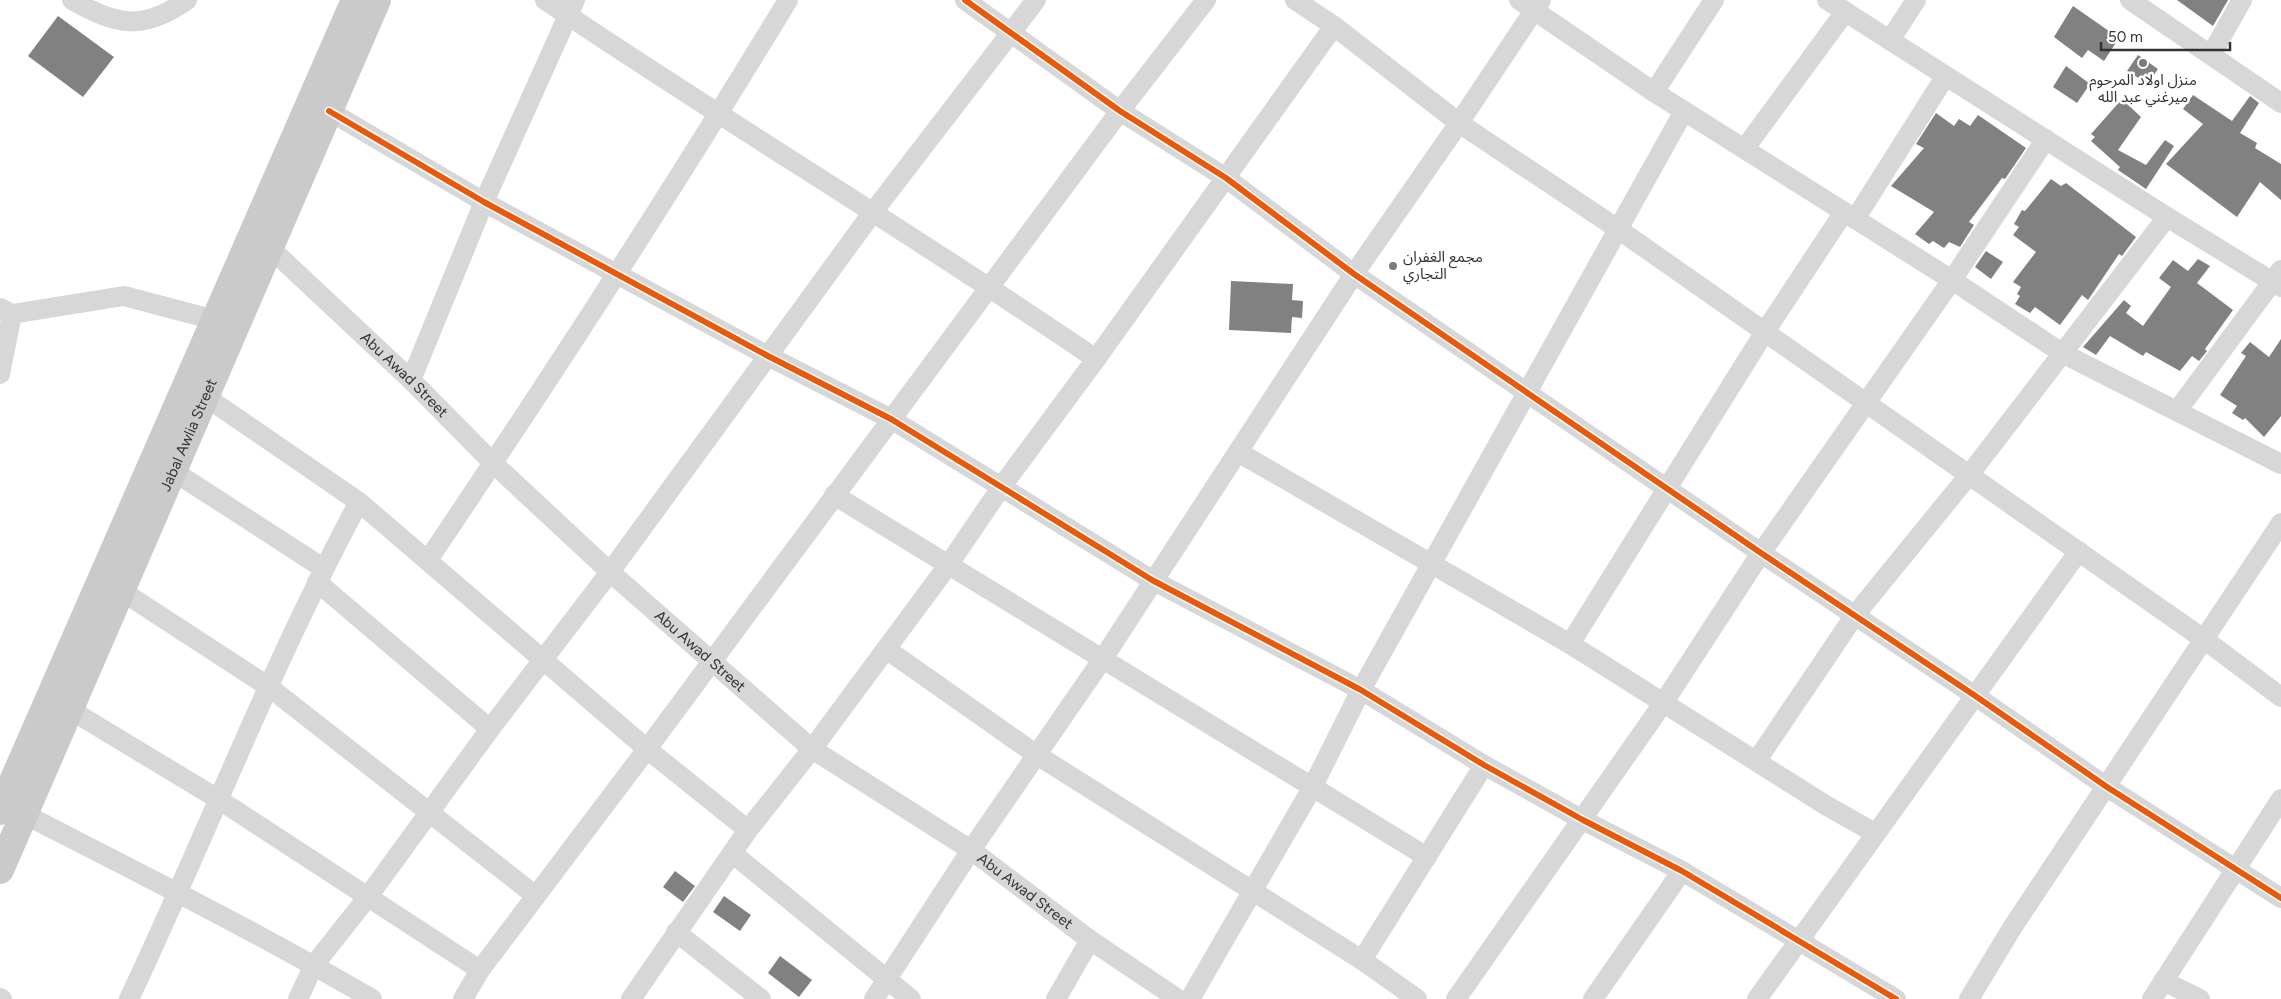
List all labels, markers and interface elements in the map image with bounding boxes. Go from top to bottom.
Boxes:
scale bar [2101,20,2230,52]
text: 50 m [2108,28,2143,46]
marker: منزل اولاد المرحوم ميرغني عبد الله [2137,57,2149,69]
place label: منزل اولاد المرحوم ميرغني عبد الله [2089,71,2197,108]
place label: مجمع الغفران التجاري [1403,248,1483,285]
marker: مجمع الغفران التجاري [1387,260,1399,272]
street label: Abu Awad Street [357,328,452,421]
street label: Jabal Awlia Street [156,376,221,494]
street label: Abu Awad Street [651,606,750,696]
street label: Abu Awad Street [974,849,1077,933]

